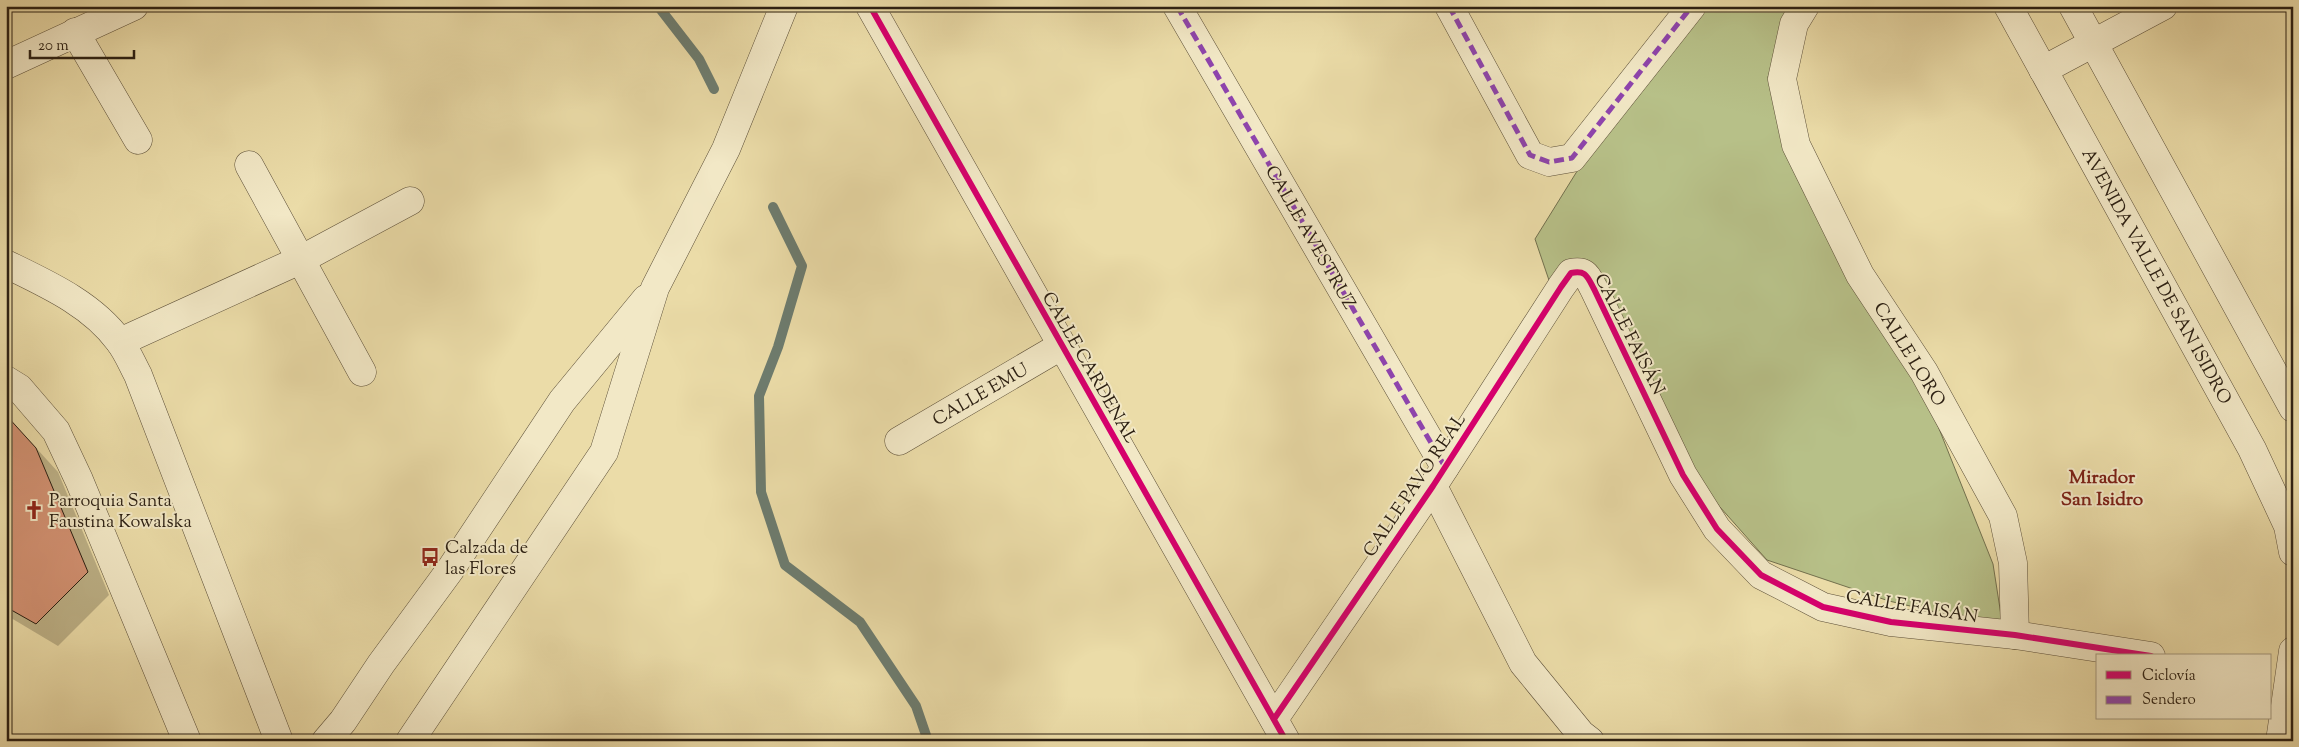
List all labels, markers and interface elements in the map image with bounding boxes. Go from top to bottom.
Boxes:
scale bar [30,28,134,60]
text: 20 m [38,36,69,57]
street label: AVENIDA VALLE DE SAN ISIDRO [2074,144,2237,410]
street label: CALLE AVESTRUZ [1257,161,1361,315]
street label: CALLE FAISÁN [1586,270,1670,400]
street label: CALLE CARDENAL [1034,288,1142,449]
street label: CALLE LORO [1866,298,1951,412]
street label: CALLE EMU [928,358,1034,434]
street label: CALLE PAVO REAL [1358,409,1473,563]
district label: Mirador San Isidro [2061,465,2144,514]
place label: Parroquia Santa Faustina Kowalska [49,489,192,536]
church icon: Parroquia Santa Faustina Kowalska [23,499,45,521]
place label: Calzada de las Flores [445,536,528,583]
bus stop icon: Calzada de las Flores [419,546,441,568]
street label: CALLE FAISÁN [1844,585,1980,631]
legend [2096,654,2272,720]
text: Ciclovía [2142,666,2196,687]
text: Sendero [2142,690,2196,711]

